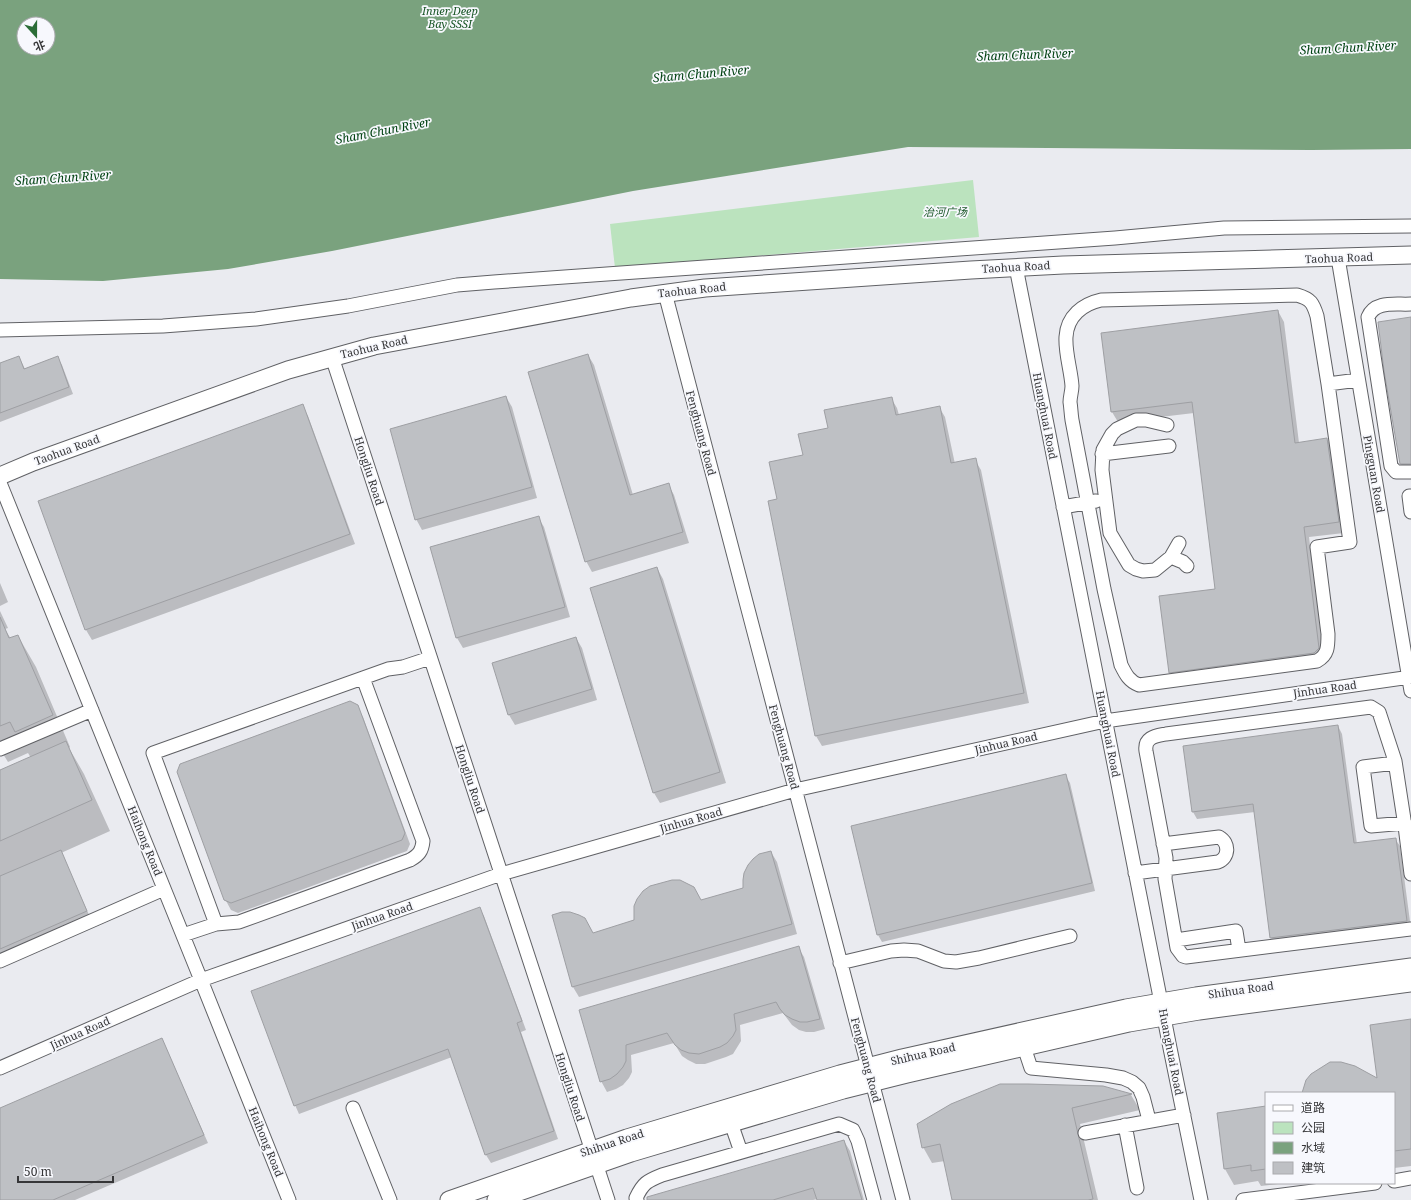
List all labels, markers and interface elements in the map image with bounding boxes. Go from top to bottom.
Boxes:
park label: Inner Deep Bay SSSI [421,3,478,31]
north arrow [16,16,56,56]
water label: Sham Chun River [1299,36,1397,59]
text: 北 [32,37,48,55]
water label: Sham Chun River [977,44,1074,65]
water label: Sham Chun River [652,61,750,86]
water label: Sham Chun River [334,113,432,148]
water label: Sham Chun River [14,166,112,189]
park label: 治河广场 [923,204,968,219]
street label: Taohua Road [1304,249,1374,266]
street label: Taohua Road [981,257,1051,276]
street label: Taohua Road [657,278,727,301]
street label: Taohua Road [339,331,409,362]
street label: Huanghuai Road [1030,371,1061,461]
street label: Fenghuang Road [683,389,720,477]
street label: Taohua Road [32,431,102,468]
street label: Pingguan Road [1360,434,1389,514]
street label: Hongliu Road [351,435,388,507]
street label: Jinhua Road [1291,677,1358,701]
street label: Huanghuai Road [1093,689,1124,779]
street label: Fenghuang Road [766,703,803,791]
street label: Jinhua Road [972,728,1039,757]
street label: Hongliu Road [452,743,489,815]
street label: Jinhua Road [657,803,724,836]
street label: Haihong Road [125,804,166,878]
street label: Jinhua Road [348,898,415,933]
street label: Shihua Road [1207,977,1275,1002]
street label: Huanghuai Road [1156,1007,1187,1097]
street label: Jinhua Road [47,1013,112,1053]
street label: Fenghuang Road [848,1016,885,1104]
street label: Shihua Road [889,1039,957,1068]
street label: Hongliu Road [552,1051,589,1123]
legend [1265,1092,1395,1184]
text: 道路 [1301,1099,1325,1116]
street label: Haihong Road [246,1105,287,1179]
text: 公园 [1301,1119,1325,1136]
street label: Shihua Road [578,1125,646,1160]
text: 水域 [1301,1139,1325,1156]
scale bar [18,1158,113,1184]
text: 建筑 [1301,1159,1325,1176]
text: 50 m [24,1163,52,1180]

